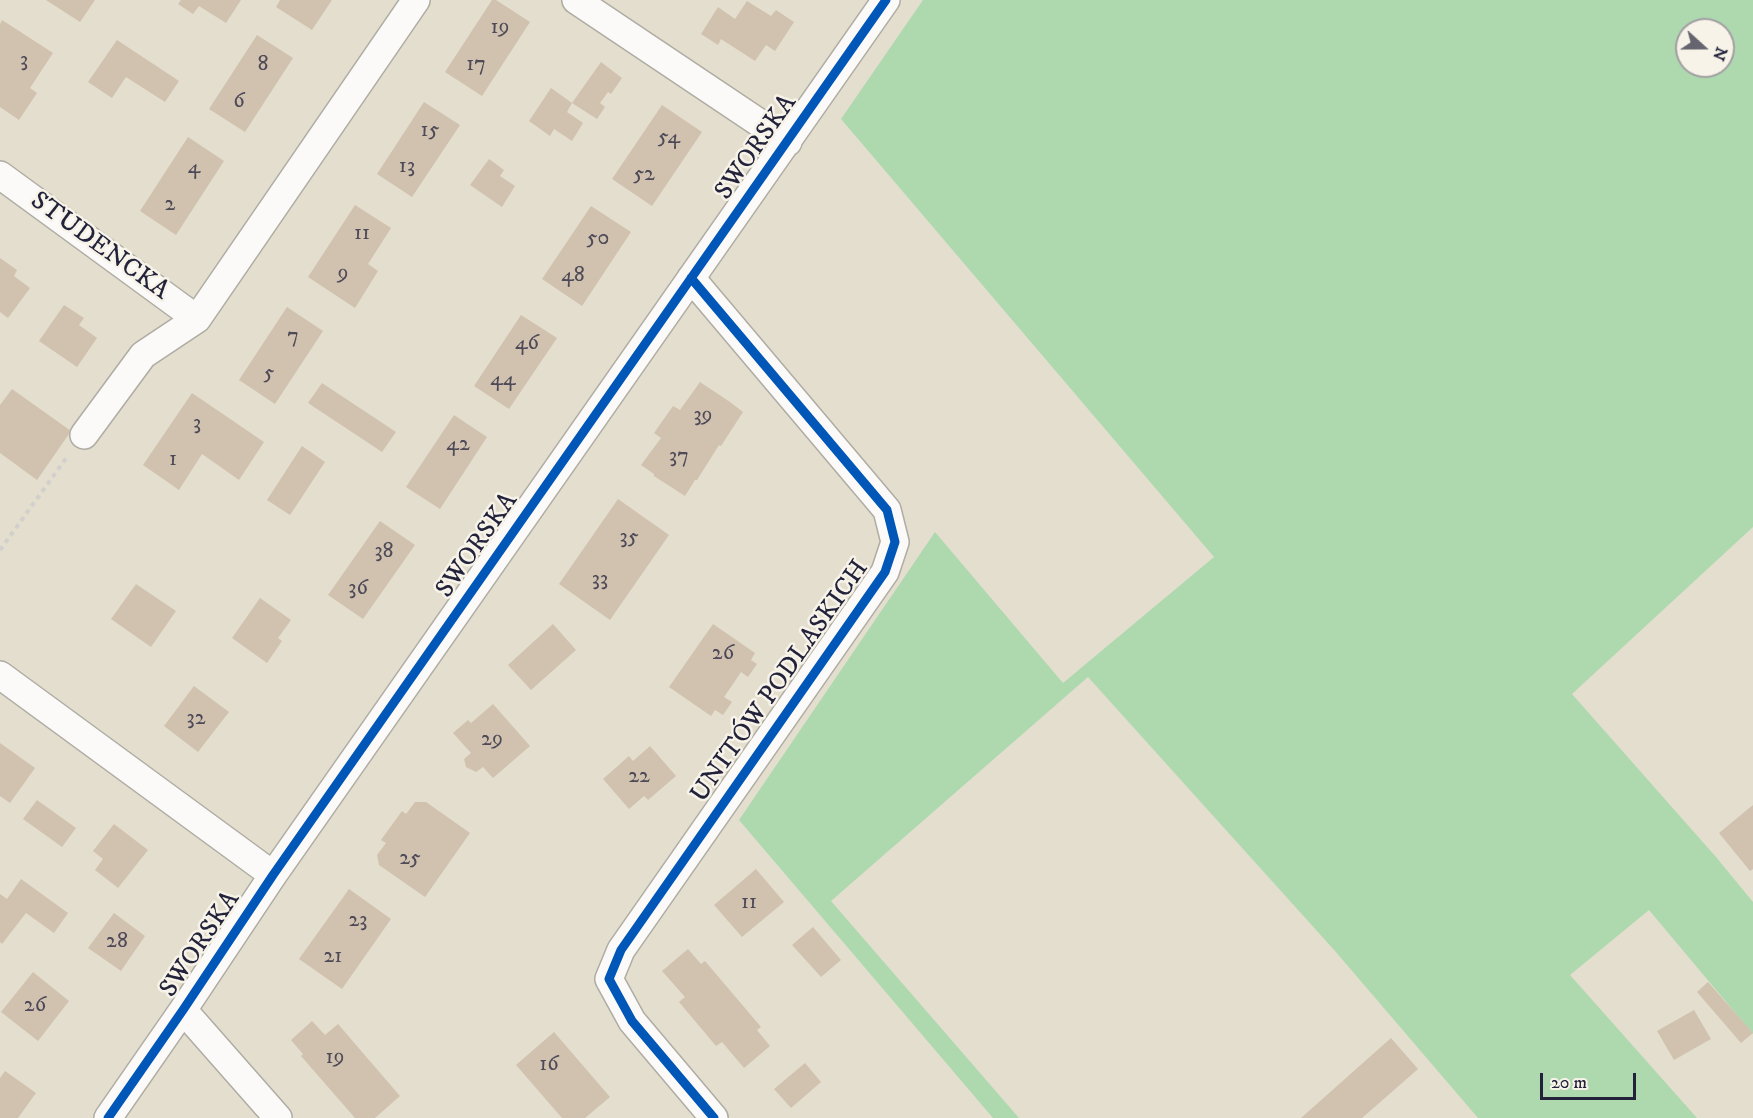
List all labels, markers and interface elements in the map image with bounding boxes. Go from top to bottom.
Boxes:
house number: 19 [491,15,509,41]
north arrow [1675,18,1735,78]
text: N [1708,44,1732,63]
house number: 3 [20,48,28,74]
house number: 8 [257,52,269,78]
house number: 17 [466,52,486,78]
house number: 6 [233,89,245,115]
street label: SWORSKA [710,89,804,207]
house number: 15 [421,118,439,144]
house number: 54 [658,125,680,151]
house number: 13 [399,154,415,180]
house number: 4 [188,155,200,181]
house number: 52 [633,162,655,188]
street label: STUDENCKA [23,186,175,308]
house number: 2 [165,192,175,218]
house number: 11 [354,221,370,247]
house number: 50 [587,226,609,252]
house number: 9 [338,261,348,287]
house number: 48 [561,263,585,289]
house number: 7 [287,324,299,350]
house number: 46 [515,331,539,357]
house number: 5 [264,361,274,387]
house number: 44 [490,367,516,393]
house number: 39 [693,403,713,429]
house number: 3 [193,411,201,437]
house number: 42 [446,432,470,458]
house number: 37 [669,444,689,470]
house number: 1 [169,447,177,473]
street label: SWORSKA [431,487,525,605]
house number: 35 [619,525,639,551]
house number: 38 [374,539,394,565]
street label: UNITÓW PODLASKICH [685,555,877,809]
house number: 33 [592,567,608,593]
house number: 36 [348,576,368,602]
house number: 26 [712,641,734,667]
house number: 32 [186,706,206,732]
house number: 29 [481,727,503,753]
house number: 22 [628,764,650,790]
house number: 25 [399,846,421,872]
street label: SWORSKA [154,886,248,1004]
house number: 11 [741,890,757,916]
house number: 23 [348,908,368,934]
house number: 28 [106,929,128,955]
house number: 21 [324,944,342,970]
house number: 26 [24,993,46,1019]
house number: 19 [326,1045,344,1071]
house number: 16 [539,1052,559,1078]
scale bar [1543,1061,1639,1099]
text: 20 m [1551,1072,1587,1094]

